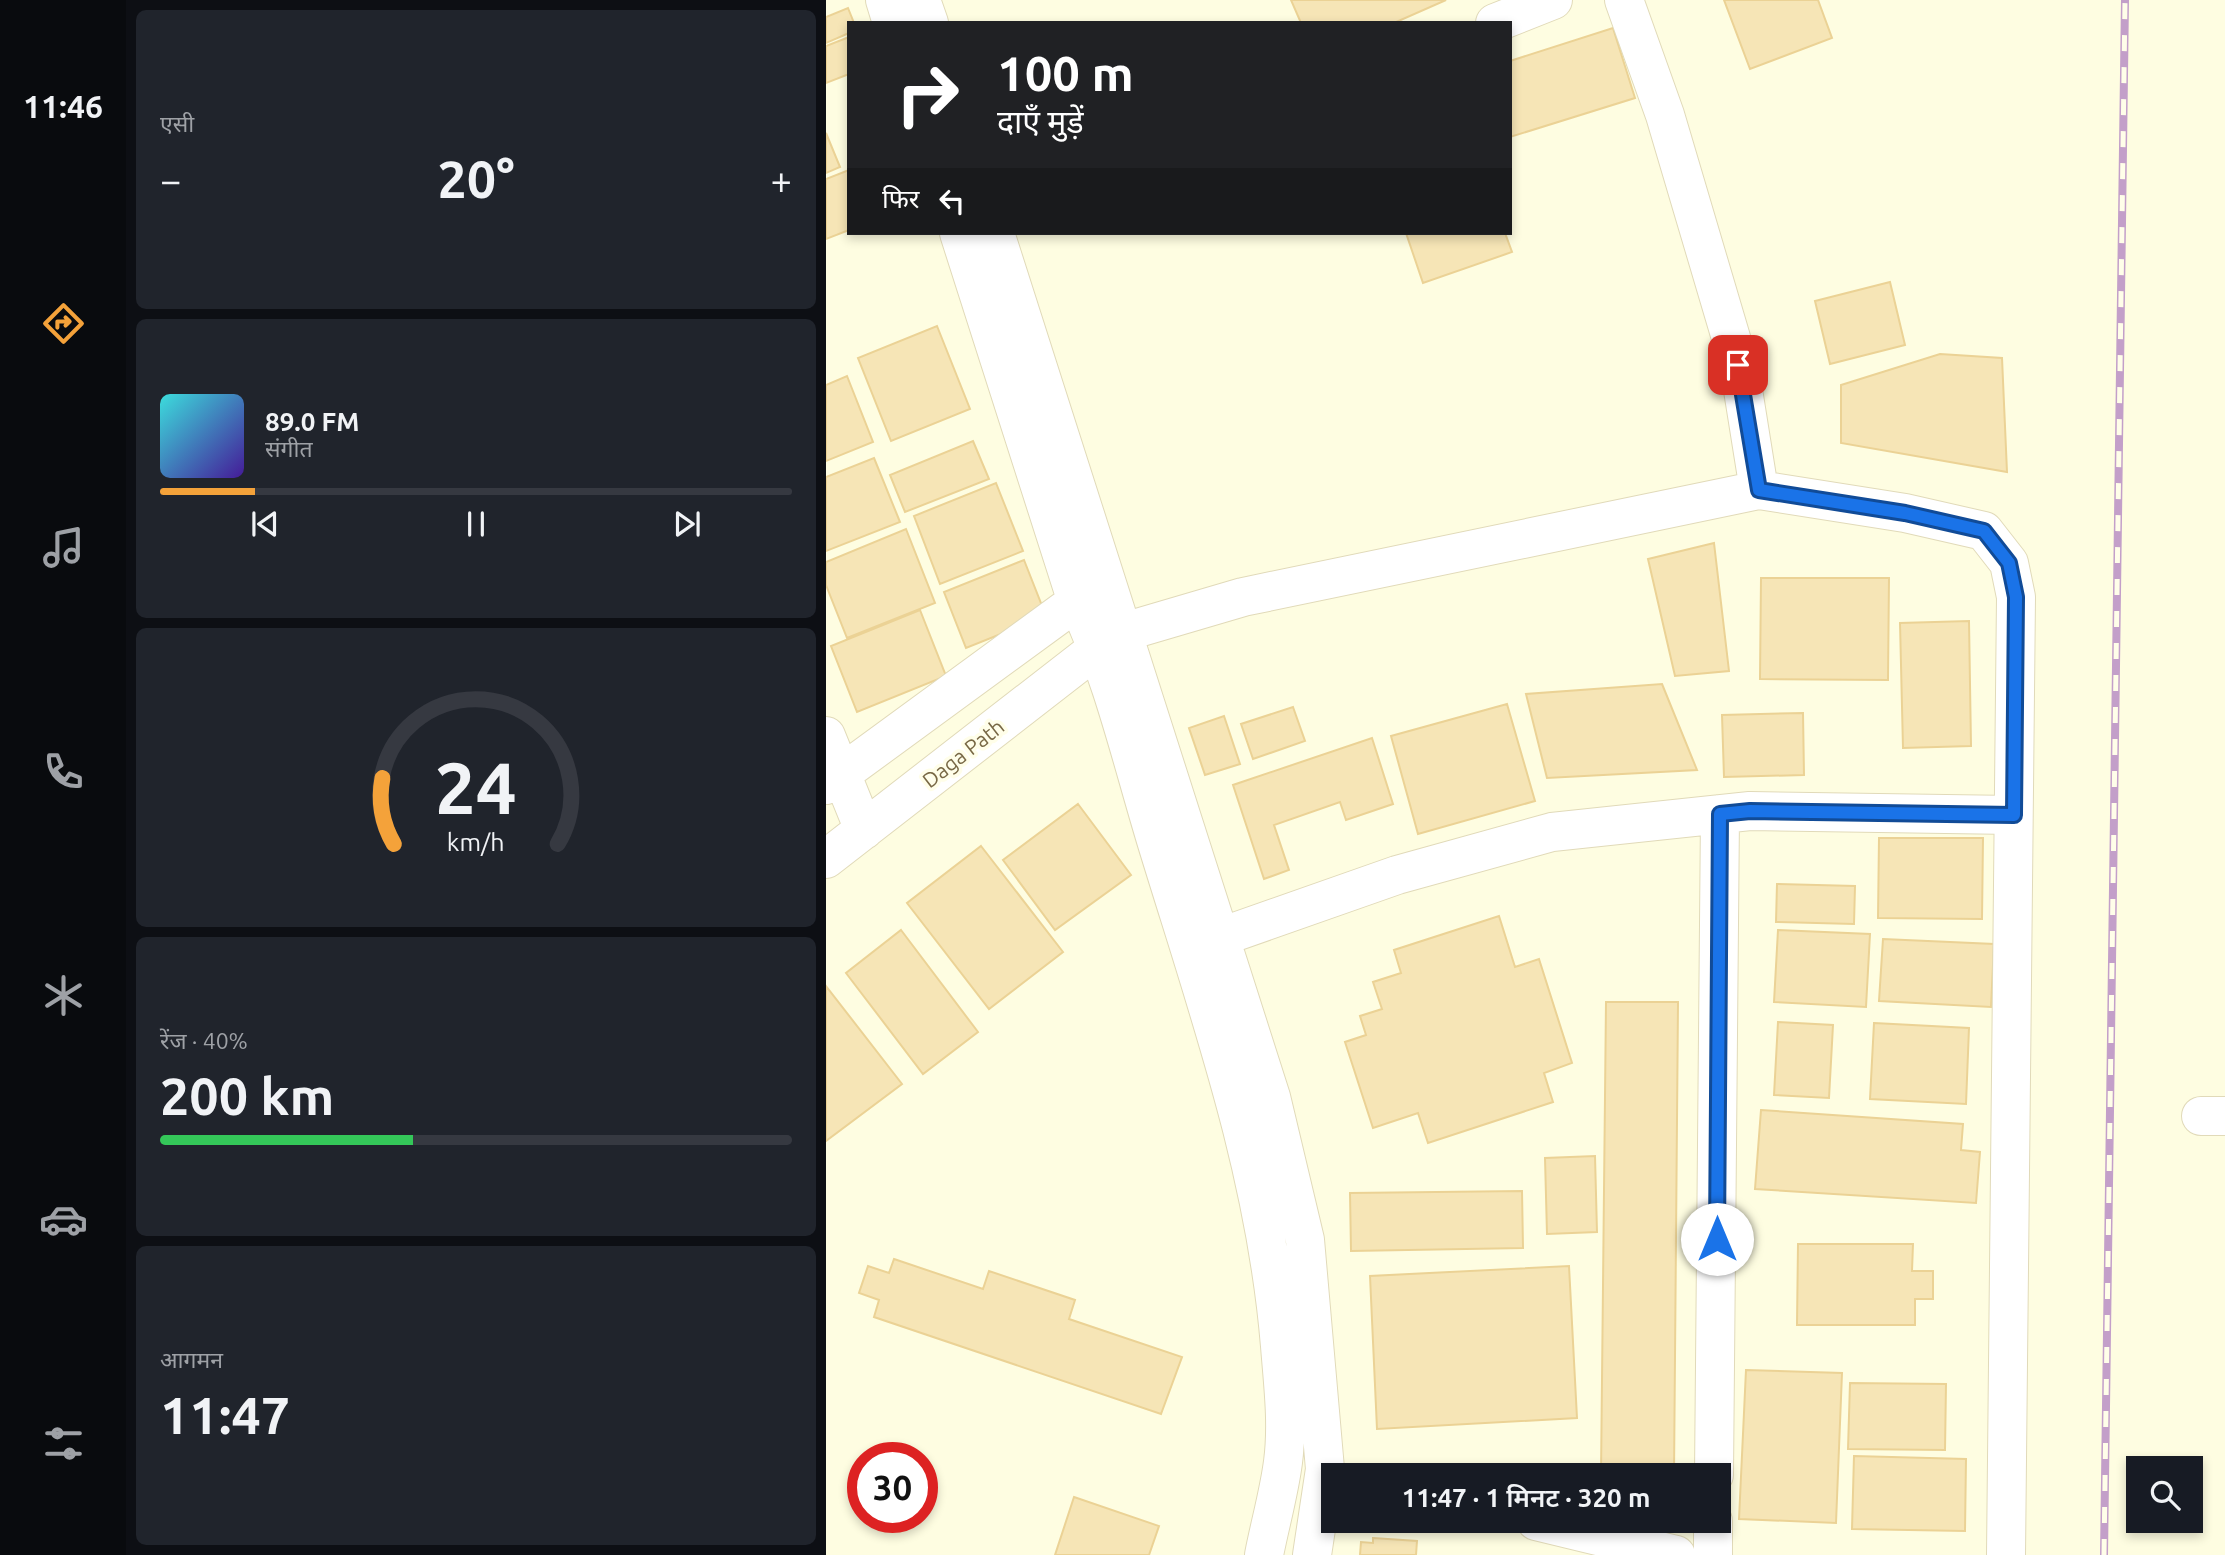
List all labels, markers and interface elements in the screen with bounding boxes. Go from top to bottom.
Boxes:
text: 100 m [997,45,1134,100]
icon: right [882,49,973,140]
text: 11:46 [23,88,103,124]
text: दाएँ मुड़ें [997,103,1084,139]
text: एसी [160,111,194,136]
text: 20° [437,150,515,208]
text: − [160,159,181,201]
text: + [771,159,792,201]
icon: left [933,182,971,220]
text: फिर [882,184,919,213]
icon: directions [39,299,88,348]
pin [1708,335,1768,395]
icon: arrive [1719,346,1757,384]
text: 89.0 FM [265,407,359,436]
text: संगीत [265,436,313,461]
icon: previous [246,505,284,543]
icon: pause [457,505,495,543]
icon: next [668,505,706,543]
icon: music [39,523,88,572]
street label: Daga Path [918,714,1008,792]
text: 24 [435,746,517,828]
icon: phone [39,747,88,796]
text: km/h [447,827,505,855]
icon: climate [39,971,88,1020]
text: रेंज · 40% [160,1028,248,1053]
text: 200 km [160,1067,334,1125]
icon: car [39,1195,88,1244]
position arrow [1680,1202,1754,1276]
text: आगमन [160,1347,223,1372]
text: 11:47 [160,1386,290,1444]
icon: filters [39,1419,88,1468]
speed limit sign: 30 [847,1442,938,1533]
map controls [2126,1456,2203,1533]
button: search [2126,1456,2203,1533]
text: 11:47 · 1 मिनट · 320 m [1402,1483,1650,1512]

